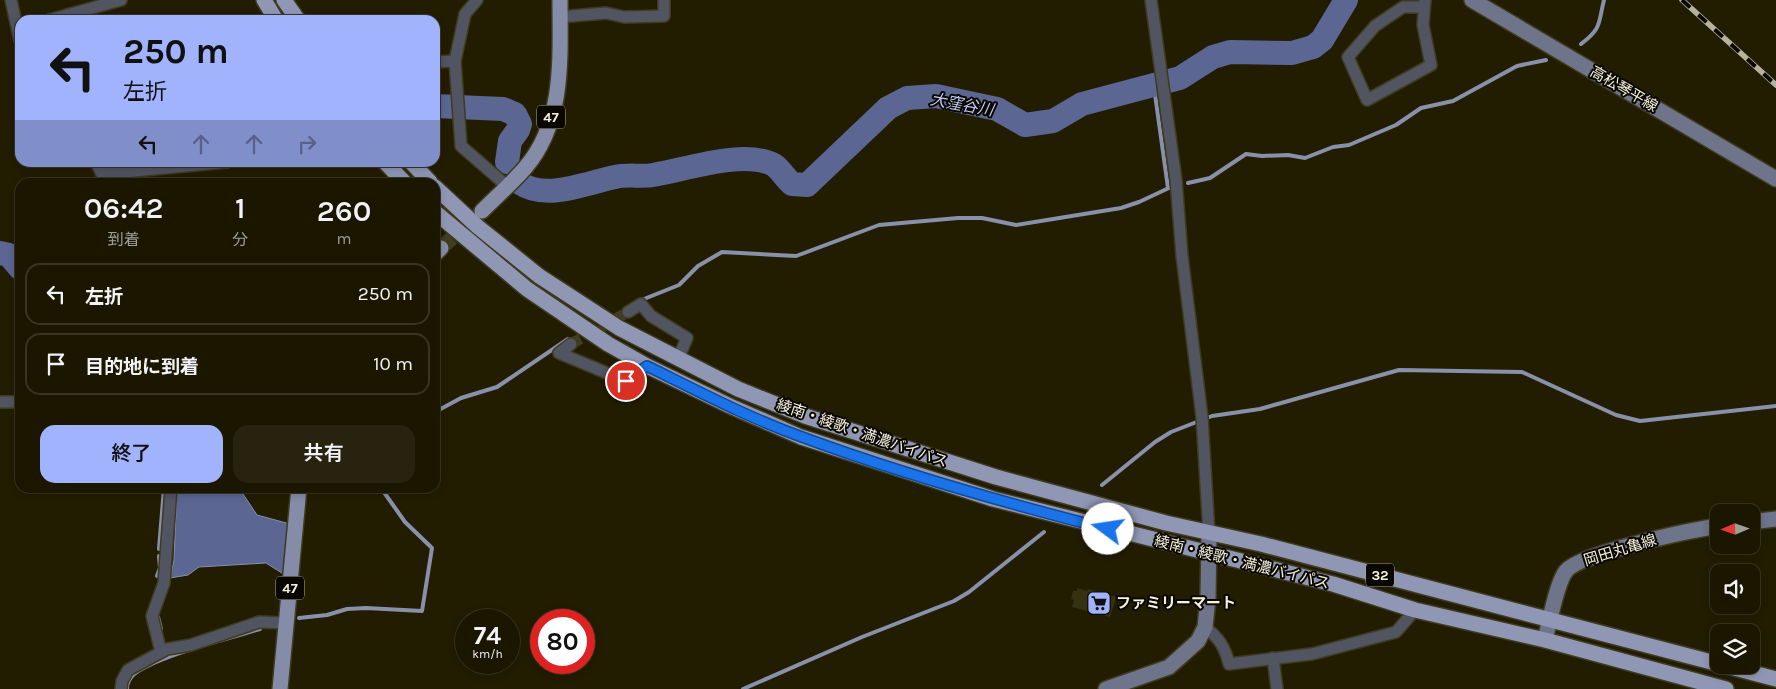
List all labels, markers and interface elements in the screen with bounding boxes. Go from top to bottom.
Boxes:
text: 250 m [123,31,229,72]
icon: left [40,35,105,100]
street label: 高松琴平線 [1587,62,1661,116]
text: 左折 [123,79,167,105]
water label: 大窪谷川 [929,90,997,120]
road number: 47 [537,105,565,128]
icon: left [134,130,162,158]
icon: ahead [187,130,215,158]
icon: ahead [240,130,268,158]
icon: right [293,130,321,158]
text: 06:42 [84,190,164,226]
text: 1 [235,190,245,226]
text: 260 [317,193,371,229]
text: m [337,229,352,248]
text: 到着 [108,230,140,249]
text: 分 [232,230,248,249]
icon: left [42,280,70,308]
text: 250 m [358,283,413,305]
text: 左折 [85,286,123,308]
icon: arrive [42,350,70,378]
text: 10 m [373,353,413,375]
text: 目的地に到着 [85,356,199,378]
pin [605,360,647,402]
icon: arrive [612,367,640,395]
street label: 綾南・綾歌・満濃バイパス [774,395,950,471]
button: 終了 [40,425,223,483]
button: 共有 [233,425,415,483]
position arrow [1081,502,1133,554]
north arrow [1710,504,1760,554]
map controls [1710,504,1760,674]
street label: 岡田丸亀線 [1581,530,1659,570]
street label: 綾南・綾歌・満濃バイパス [1153,532,1331,592]
road number: 32 [1366,564,1394,586]
button: sound [1710,564,1760,614]
road number: 47 [276,576,304,600]
supermarket icon: ファミリーマート [1086,590,1112,616]
place label: ファミリーマート [1116,594,1236,612]
speed limit sign: 80 [530,609,595,674]
text: 74 [474,621,501,650]
button: layers [1710,624,1760,674]
text: km/h [472,647,503,661]

